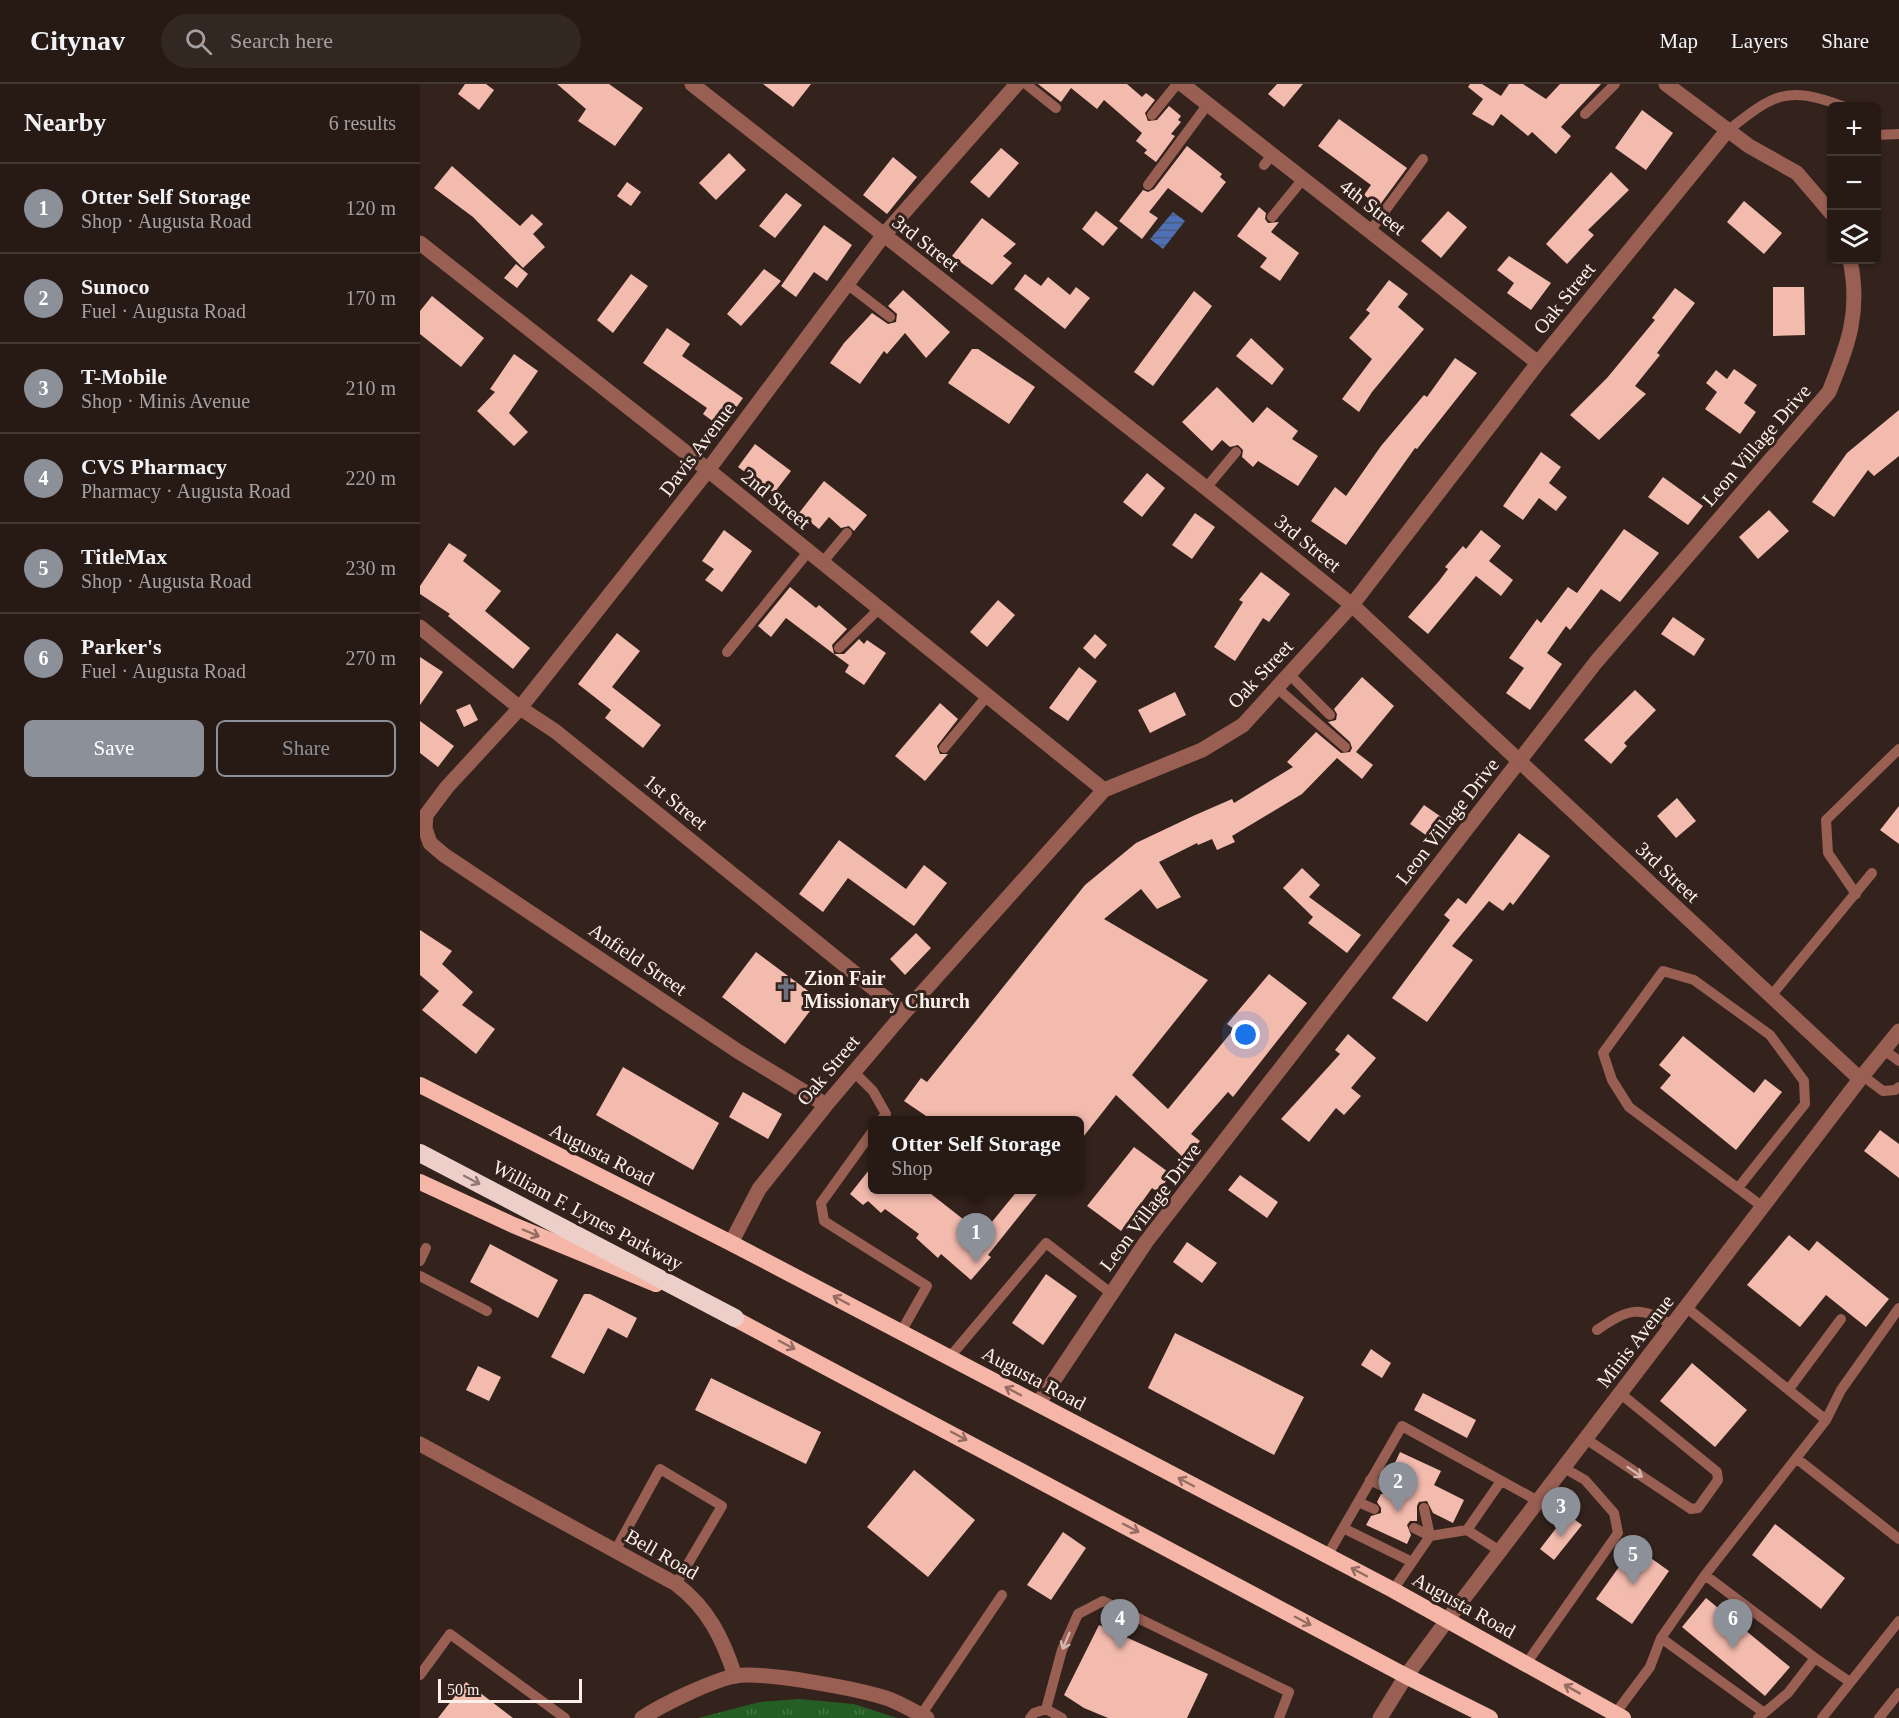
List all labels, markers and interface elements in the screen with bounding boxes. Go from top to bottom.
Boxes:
search box [161,14,581,68]
text: Citynav [30,25,125,56]
icon: search [182,25,215,58]
text: Search here [230,28,333,53]
text: Map [1660,29,1698,53]
text: Layers [1731,29,1788,53]
text: Share [1821,29,1869,53]
map controls [1827,102,1881,264]
button: + [1827,102,1881,156]
text: Nearby [24,108,106,137]
text: 6 results [329,112,396,134]
button: − [1827,156,1881,210]
street label: 4th Street [1336,175,1411,240]
text: Otter Self Storage [81,184,250,209]
text: 1 [39,197,49,219]
text: 120 m [345,197,396,219]
text: Shop · Augusta Road [81,210,252,232]
street label: 3rd Street [888,210,964,276]
button: layers [1827,210,1881,264]
street label: Oak Street [1529,258,1600,338]
text: Sunoco [81,274,149,299]
text: 2 [39,287,49,309]
text: 170 m [345,287,396,309]
text: Fuel · Augusta Road [81,300,246,322]
text: T-Mobile [81,364,167,389]
text: 3 [39,377,49,399]
text: 210 m [345,377,396,399]
street label: Leon Village Drive [1697,380,1816,511]
text: Shop · Minis Avenue [81,390,250,412]
street label: Davis Avenue [655,398,739,500]
text: CVS Pharmacy [81,454,227,479]
street label: 2nd Street [737,465,815,534]
text: 4 [39,467,49,489]
text: 220 m [345,467,396,489]
text: Pharmacy · Augusta Road [81,480,290,502]
street label: 3rd Street [1271,510,1346,576]
text: TitleMax [81,544,167,569]
text: 5 [39,557,49,579]
text: 230 m [345,557,396,579]
text: Shop · Augusta Road [81,570,252,592]
text: Parker's [81,634,162,659]
street label: Oak Street [1223,635,1297,713]
text: 6 [39,647,49,669]
text: 270 m [345,647,396,669]
text: Fuel · Augusta Road [81,660,246,682]
button: Save [24,720,204,777]
button: Share [216,720,396,777]
street label: Leon Village Drive [1391,753,1504,889]
street label: 1st Street [640,770,712,834]
street label: 3rd Street [1632,837,1704,907]
street label: Anfield Street [585,918,691,1000]
place label: Zion Fair Missionary Church [804,967,970,1013]
church icon: Zion Fair Missionary Church [773,976,799,1002]
your location [1231,1020,1260,1049]
street label: Oak Street [792,1030,864,1110]
popup [868,1116,1084,1194]
street label: Augusta Road [546,1118,658,1191]
text: Otter Self Storage [891,1131,1061,1156]
street label: Leon Village Drive [1095,1139,1206,1276]
street label: William F. Lynes Parkway [489,1156,687,1275]
text: Shop [891,1157,932,1179]
one-way arrow [463,1174,480,1186]
pin: 1 [956,1214,996,1263]
one-way arrow [521,1228,539,1239]
street label: Minis Avenue [1592,1290,1678,1392]
one-way arrow [833,1294,850,1306]
one-way arrow [778,1339,795,1351]
street label: Augusta Road [978,1342,1089,1415]
one-way arrow [1005,1385,1023,1396]
one-way arrow [950,1431,968,1442]
pin: 2 [1378,1462,1418,1512]
one-way arrow [1626,1466,1642,1478]
one-way arrow [1178,1476,1195,1488]
pin: 3 [1542,1488,1580,1537]
one-way arrow [1122,1522,1139,1534]
street label: Bell Road [622,1524,702,1584]
pin: 5 [1614,1536,1652,1585]
one-way arrow [1350,1566,1368,1578]
street label: Augusta Road [1408,1568,1519,1643]
pin: 4 [1100,1600,1140,1649]
pin: 6 [1714,1600,1752,1649]
one-way arrow [1294,1615,1311,1627]
one-way arrow [1060,1632,1071,1650]
scale bar [438,1676,582,1704]
text: 50 m [447,1681,479,1698]
one-way arrow [1564,1683,1581,1695]

